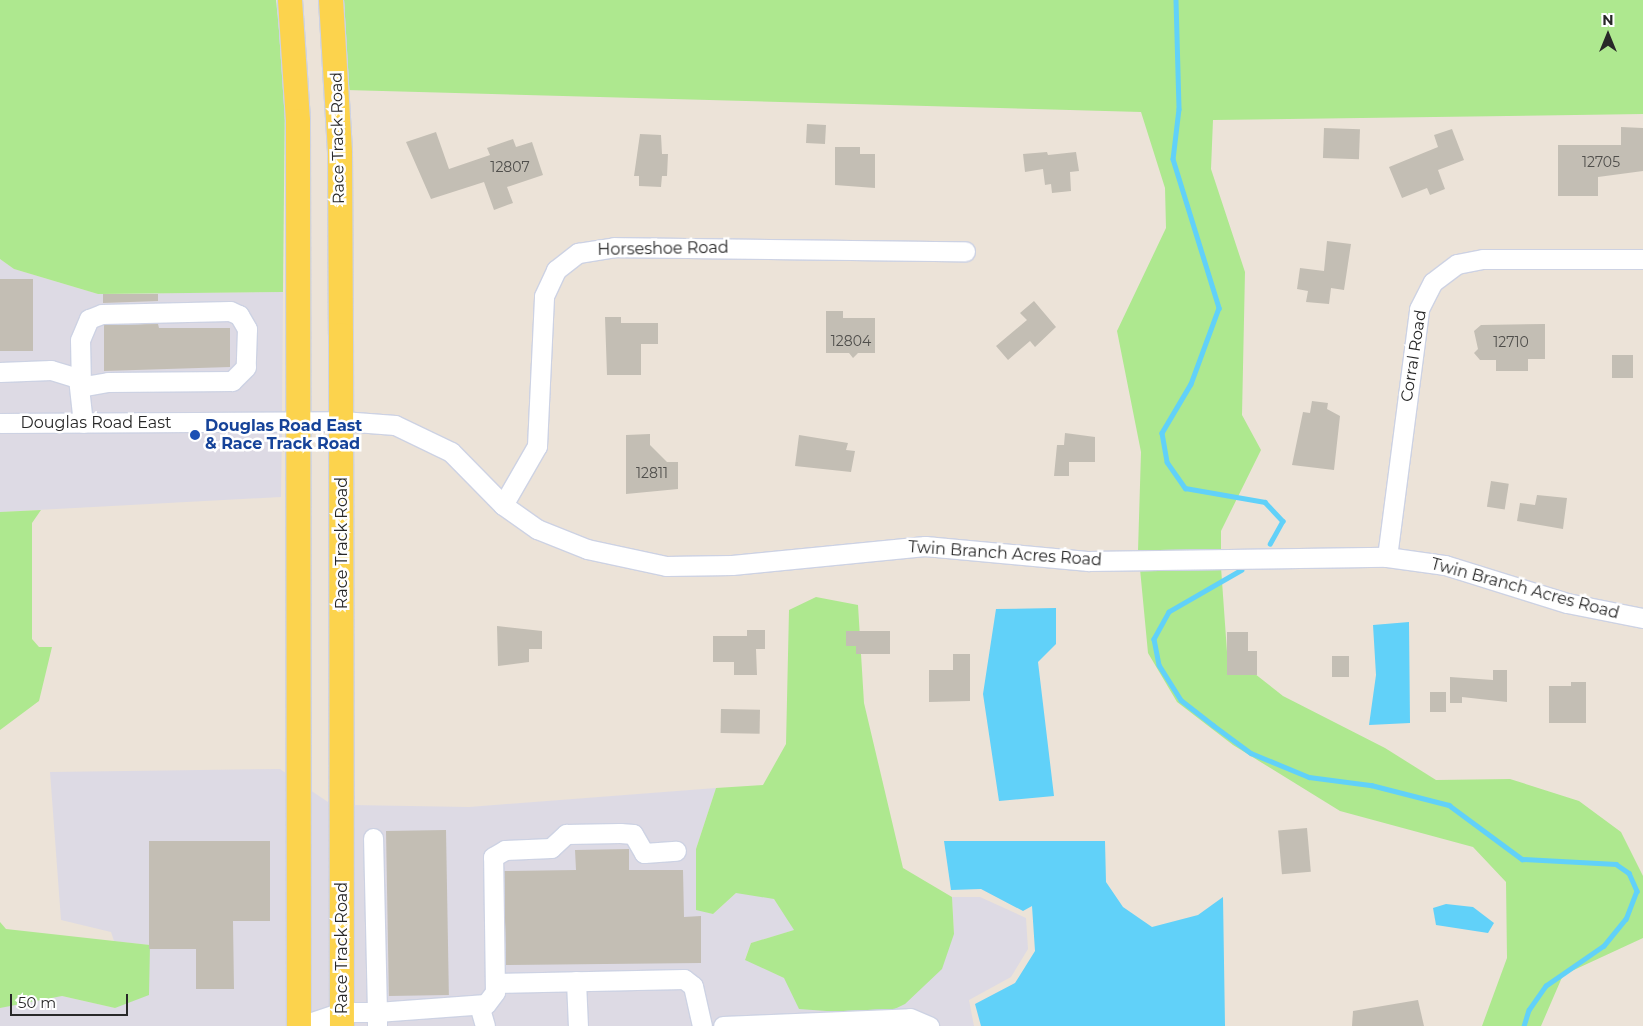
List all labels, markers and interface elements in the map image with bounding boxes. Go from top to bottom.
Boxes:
north arrow [1583,10,1633,60]
text: N [1602,11,1614,29]
street label: Race Track Road [327,72,349,204]
house number: 12705 [1582,154,1620,170]
house number: 12807 [490,159,530,175]
street label: Horseshoe Road [597,238,729,260]
street label: Corral Road [1397,309,1431,403]
house number: 12804 [831,333,871,349]
house number: 12710 [1493,334,1529,350]
street label: Douglas Road East [20,413,172,433]
place label: Douglas Road East & Race Track Road [205,416,362,454]
marker: Douglas Road East & Race Track Road [189,429,201,441]
house number: 12811 [636,465,668,481]
street label: Race Track Road [332,477,352,609]
street label: Twin Branch Acres Road [908,538,1102,570]
street label: Twin Branch Acres Road [1429,555,1621,623]
street label: Race Track Road [332,882,352,1014]
scale bar [12,984,130,1016]
text: 50 m [18,993,56,1012]

